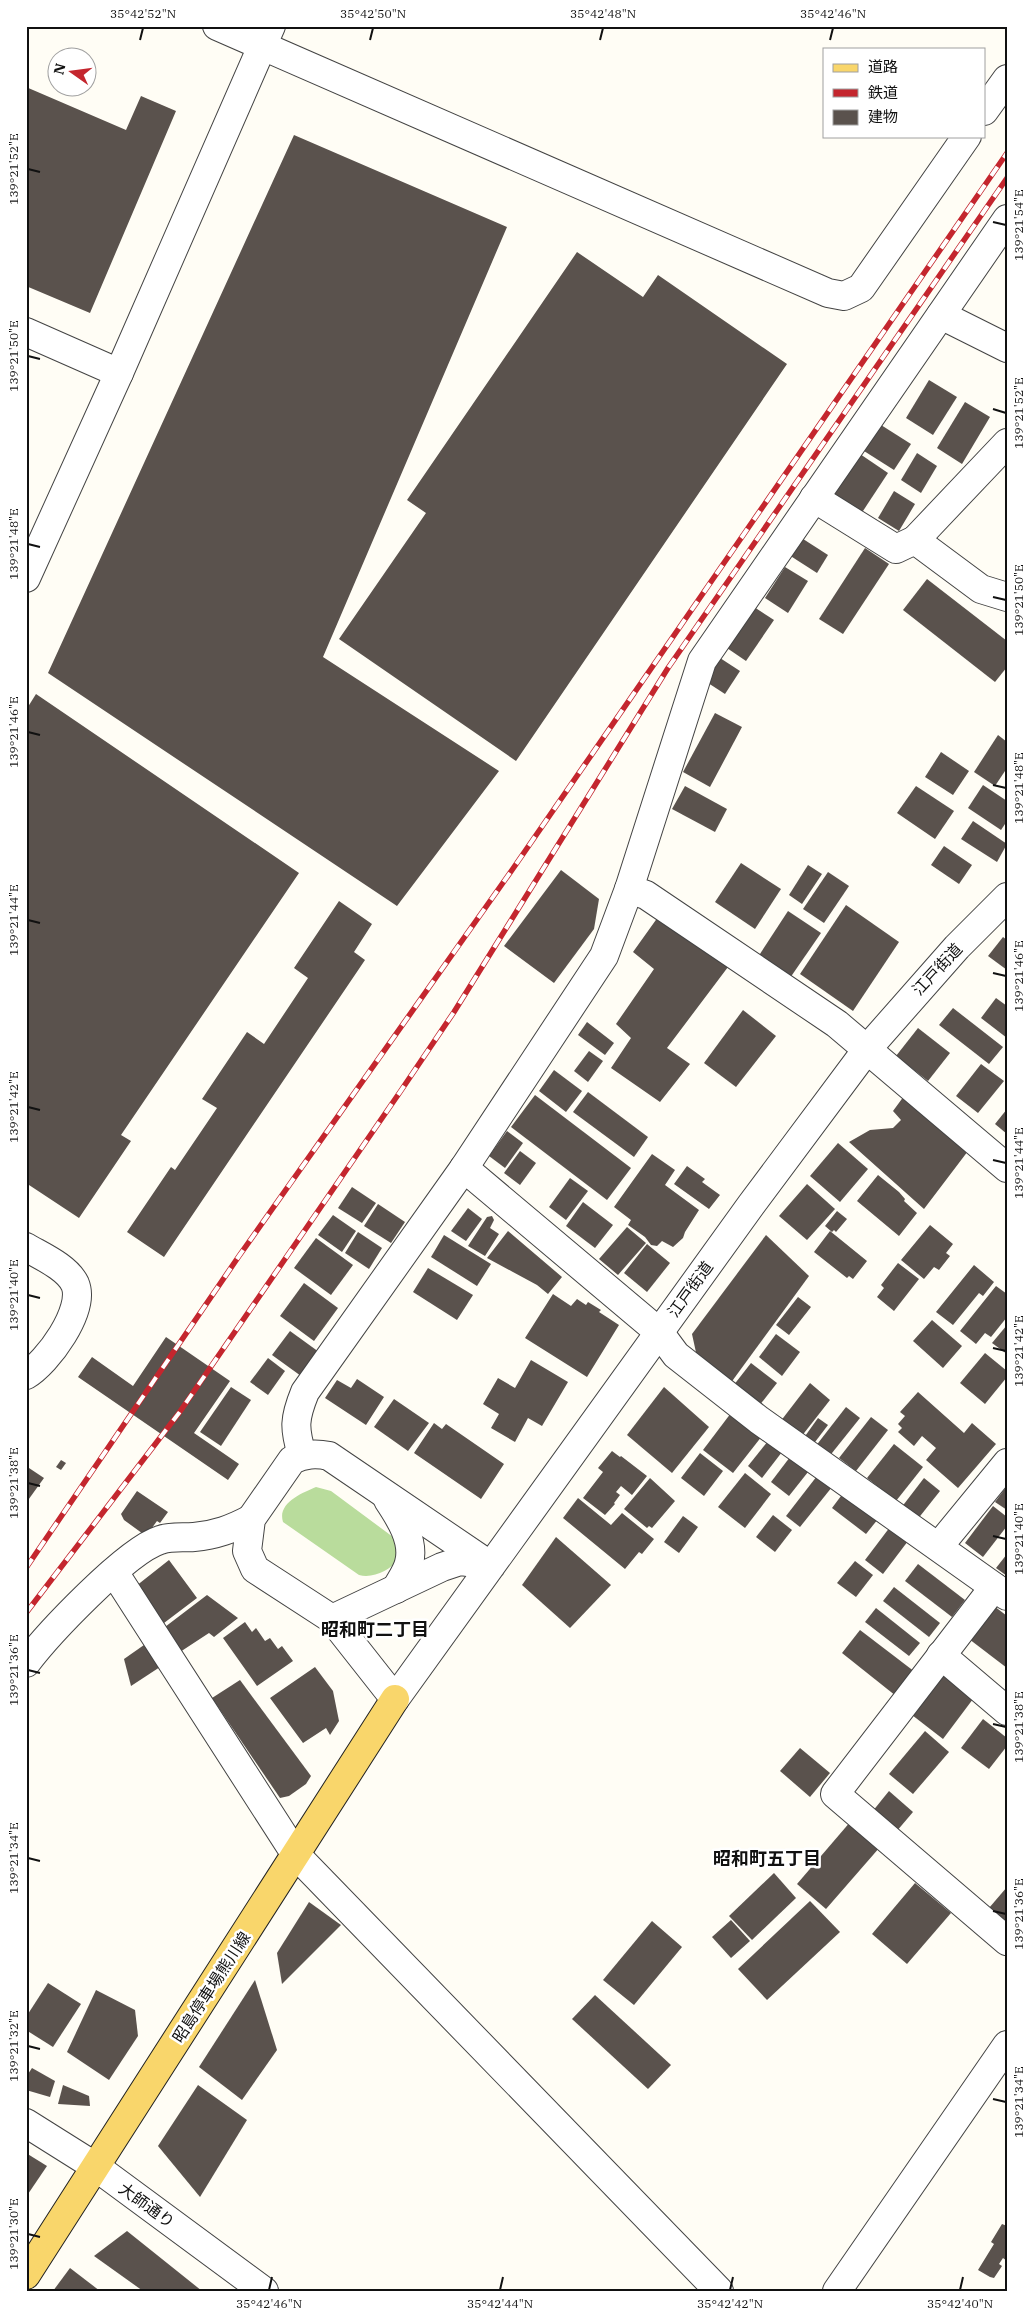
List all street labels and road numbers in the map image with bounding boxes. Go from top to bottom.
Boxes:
street label: 江戸街道 [908,939,966,999]
street label: 江戸街道 [663,1257,717,1321]
street label: 昭島停車場熊川線 [168,1928,254,2046]
street label: 大師通り [115,2178,179,2232]

